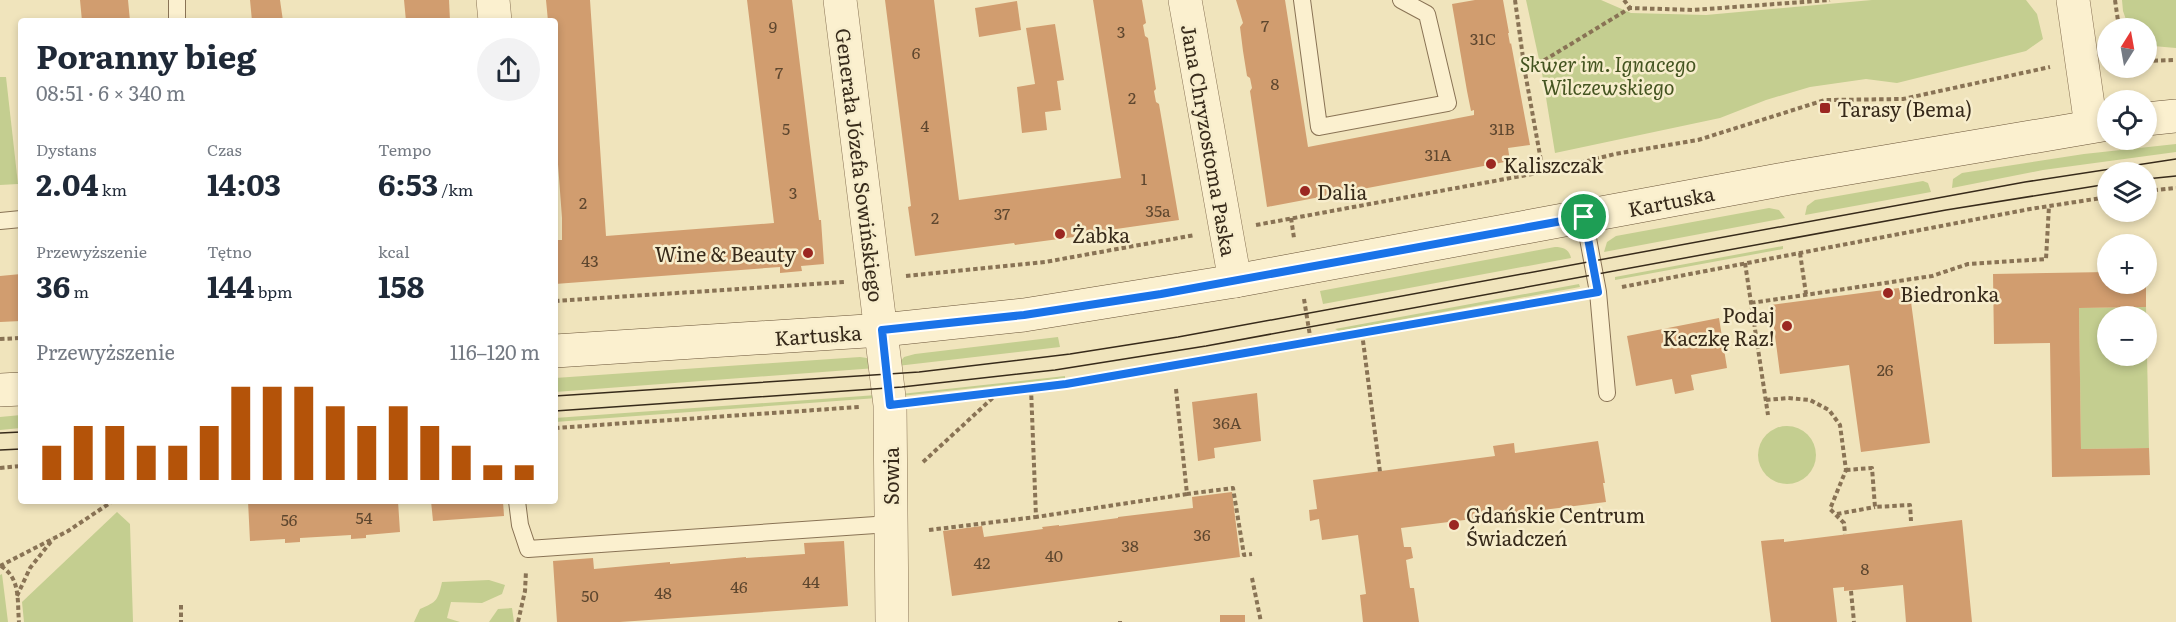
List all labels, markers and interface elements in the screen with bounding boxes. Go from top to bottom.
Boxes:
house number: 7 [1261,13,1269,37]
house number: 9 [769,14,777,38]
north arrow [2097,18,2157,78]
map controls [2097,18,2157,366]
house number: 3 [1117,19,1125,43]
street label: Jana Chryzostoma Paska [1175,22,1245,259]
street label: Generała Józefa Sowińskiego [829,26,893,304]
house number: 31C [1470,26,1496,50]
text: Poranny bieg [36,30,257,79]
button: share [477,38,540,101]
house number: 6 [912,40,921,64]
park label: Skwer im. Ignacego Wilczewskiego [1520,48,1696,101]
house number: 7 [775,60,783,84]
house number: 8 [1271,71,1280,95]
text: 08:51 · 6 × 340 m [36,77,185,107]
house number: 2 [1128,85,1136,109]
button: locate [2097,90,2157,150]
place label: Tarasy (Bema) [1837,93,1972,123]
marker: Tarasy (Bema) [1818,101,1832,115]
house number: 4 [921,113,930,137]
house number: 5 [782,116,790,140]
house number: 31B [1489,116,1515,140]
text: Dystans [36,137,96,161]
text: Czas [207,137,242,161]
text: Tempo [378,137,431,161]
house number: 31A [1425,142,1452,166]
place label: Kaliszczak [1503,149,1604,179]
marker: Kaliszczak [1484,157,1498,171]
text: 2.04 [36,161,99,205]
text: 14:03 [207,161,281,205]
text: 6:53 [378,161,438,205]
button: layers [2097,162,2157,222]
house number: 1 [1141,166,1148,190]
place label: Dalia [1317,176,1367,206]
text: km [99,177,127,201]
text: /km [438,177,473,201]
street label: Kartuska [1625,177,1717,223]
house number: 3 [789,180,797,204]
marker: Dalia [1298,184,1312,198]
house number: 2 [579,190,587,214]
pin [1558,191,1609,242]
house number: 35a [1145,198,1171,222]
icon: arrive [1567,200,1600,233]
house number: 37 [994,201,1010,225]
house number: 2 [931,205,939,229]
place label: Żabka [1072,219,1130,249]
marker: Żabka [1053,227,1067,241]
button: + [2097,234,2157,294]
place label: Wine & Beauty [655,238,796,268]
text: Przewyższenie [36,239,147,263]
text: Tętno [207,239,252,263]
text: kcal [378,239,410,263]
marker: Wine & Beauty [801,246,815,260]
house number: 43 [581,248,599,272]
text: 36 [36,263,70,307]
text: 144 [207,263,254,307]
text: 158 [378,263,424,307]
place label: Biedronka [1900,278,2000,308]
text: m [70,279,89,303]
text: bpm [254,279,292,303]
marker: Biedronka [1881,286,1895,300]
place label: Podaj Kaczkę Raz! [1662,299,1775,352]
button: − [2097,306,2157,366]
street label: Kartuska [773,316,863,352]
marker: Podaj Kaczkę Raz! [1780,319,1794,333]
text: Przewyższenie [36,336,175,366]
text: 116–120 m [450,336,540,366]
house number: 26 [1877,357,1894,381]
house number: 36A [1212,410,1242,434]
street label: Sowia [875,447,905,505]
place label: Gdańskie Centrum Świadczeń [1466,499,1645,552]
house number: 54 [356,505,373,529]
house number: 56 [281,507,298,531]
marker: Gdańskie Centrum Świadczeń [1447,518,1461,532]
house number: 36 [1193,522,1211,546]
house number: 38 [1121,533,1139,557]
house number: 40 [1045,543,1063,567]
house number: 42 [974,550,990,574]
house number: 8 [1861,556,1870,580]
house number: 44 [802,569,820,593]
house number: 46 [730,574,748,598]
house number: 48 [654,580,672,604]
house number: 50 [581,583,599,607]

